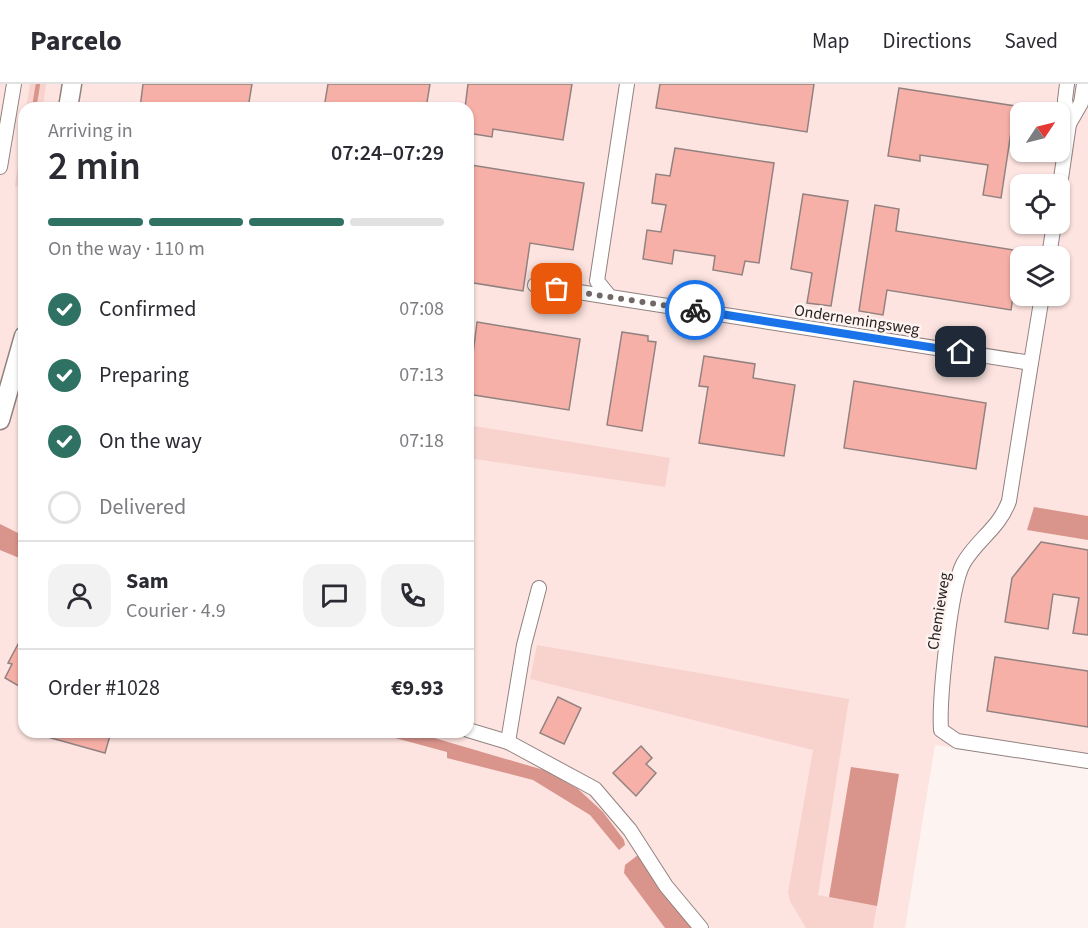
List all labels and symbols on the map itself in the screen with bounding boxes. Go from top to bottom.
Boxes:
north arrow [1010,102,1070,162]
pin [531,263,582,314]
courier [665,280,725,340]
street label: Ondernemingsweg [793,299,921,341]
pin [935,326,986,377]
street label: Chemieweg [922,571,956,652]

